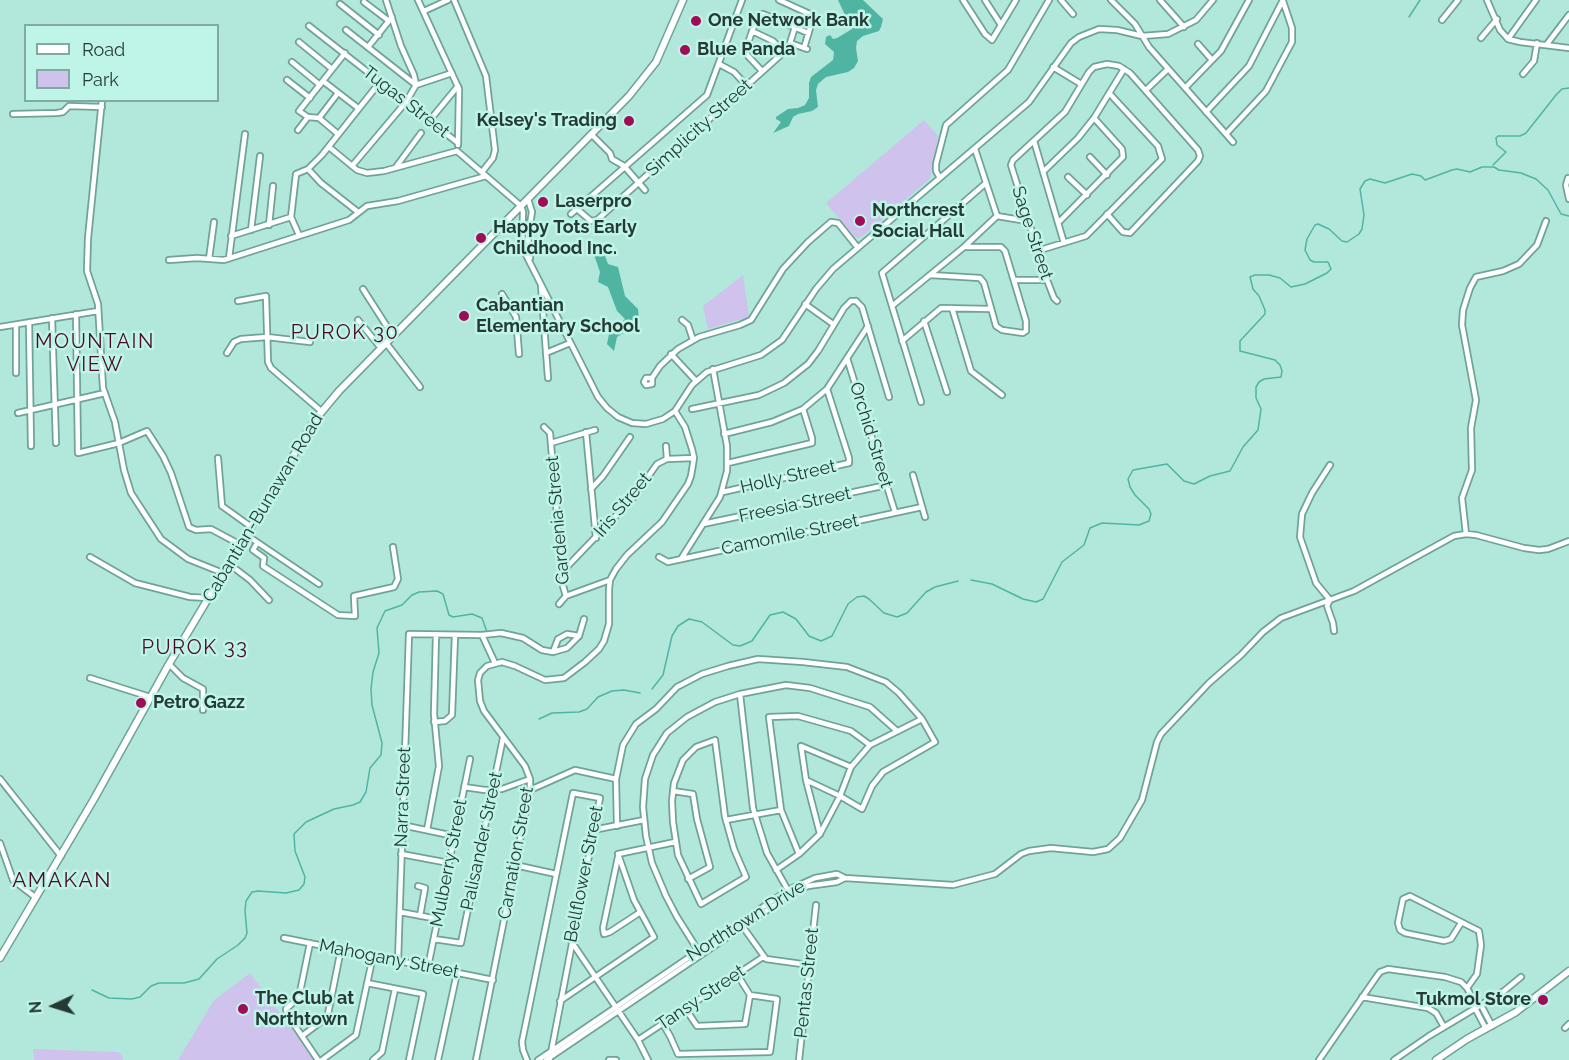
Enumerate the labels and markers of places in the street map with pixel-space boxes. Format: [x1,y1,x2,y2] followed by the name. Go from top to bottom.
[708,10,869,32] place label: One Network Bank
[689,14,703,28] marker: One Network Bank
[697,39,795,61] place label: Blue Panda
[678,43,692,57] marker: Blue Panda
[477,110,617,132] place label: Kelsey's Trading
[622,114,636,128] marker: Kelsey's Trading
[555,191,632,213] place label: Laserpro
[536,195,550,209] marker: Laserpro
[872,200,965,242] place label: Northcrest Social Hall
[853,214,867,228] marker: Northcrest Social Hall
[493,217,637,260] place label: Happy Tots Early Childhood Inc.
[474,231,488,245] marker: Happy Tots Early Childhood Inc.
[476,295,640,338] place label: Cabantian Elementary School
[457,309,471,323] marker: Cabantian Elementary School
[153,692,245,714] place label: Petro Gazz
[134,696,148,710] marker: Petro Gazz
[255,988,354,1030] place label: The Club at Northtown
[1416,989,1531,1011] place label: Tukmol Store
[1536,993,1550,1007] marker: Tukmol Store
[236,1002,250,1016] marker: The Club at Northtown

